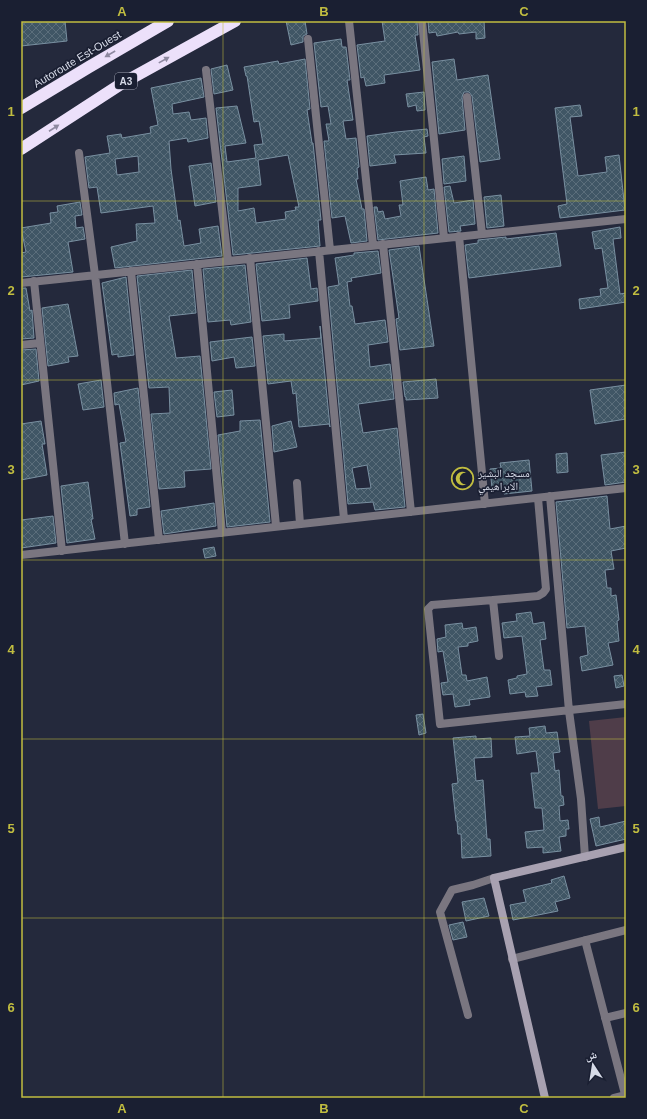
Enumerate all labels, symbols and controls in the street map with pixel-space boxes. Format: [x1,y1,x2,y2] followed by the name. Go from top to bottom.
[117,4,127,19] text: A
[319,4,329,19] text: B
[519,4,529,19] text: C
[31,28,123,90] street label: Autoroute Est-Ouest
[104,51,116,58] one-way arrow
[158,56,170,63] one-way arrow
[115,73,137,89] road number: A3
[7,104,15,119] text: 1
[632,104,640,119] text: 1
[49,124,59,132] one-way arrow
[7,283,15,298] text: 2
[632,283,640,298] text: 2
[7,462,15,477] text: 3
[632,462,640,477] text: 3
[450,466,476,492] mosque icon: مسجد البشير الابراهيمي
[477,467,530,495] place label: مسجد البشير الابراهيمي
[7,642,15,657] text: 4
[632,642,640,657] text: 4
[7,821,15,836] text: 5
[632,821,640,836] text: 5
[7,1000,15,1015] text: 6
[632,1000,640,1015] text: 6
[573,1045,613,1085] north arrow
[584,1048,599,1064] text: ش
[117,1101,127,1116] text: A
[319,1101,329,1116] text: B
[519,1101,529,1116] text: C

